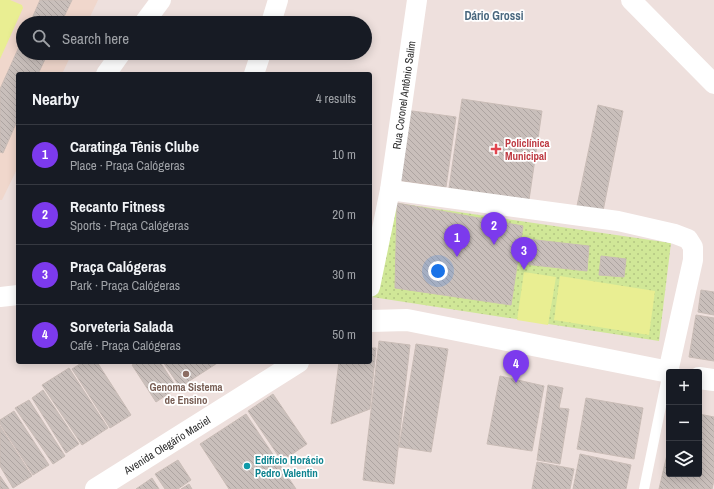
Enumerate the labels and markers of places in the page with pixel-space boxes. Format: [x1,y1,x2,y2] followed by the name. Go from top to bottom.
[505,136,550,163] place label: Policlínica Municipal
[490,143,502,155] marker: Policlínica Municipal
[481,212,507,245] pin: 2
[444,224,470,257] pin: 1
[511,237,537,270] pin: 3
[503,350,529,383] pin: 4
[181,369,191,379] marker: Genoma Sistema de Ensino
[149,380,223,407] place label: Genoma Sistema de Ensino
[255,453,324,480] place label: Edifício Horácio Pedro Valentin
[242,461,252,471] marker: Edifício Horácio Pedro Valentin

